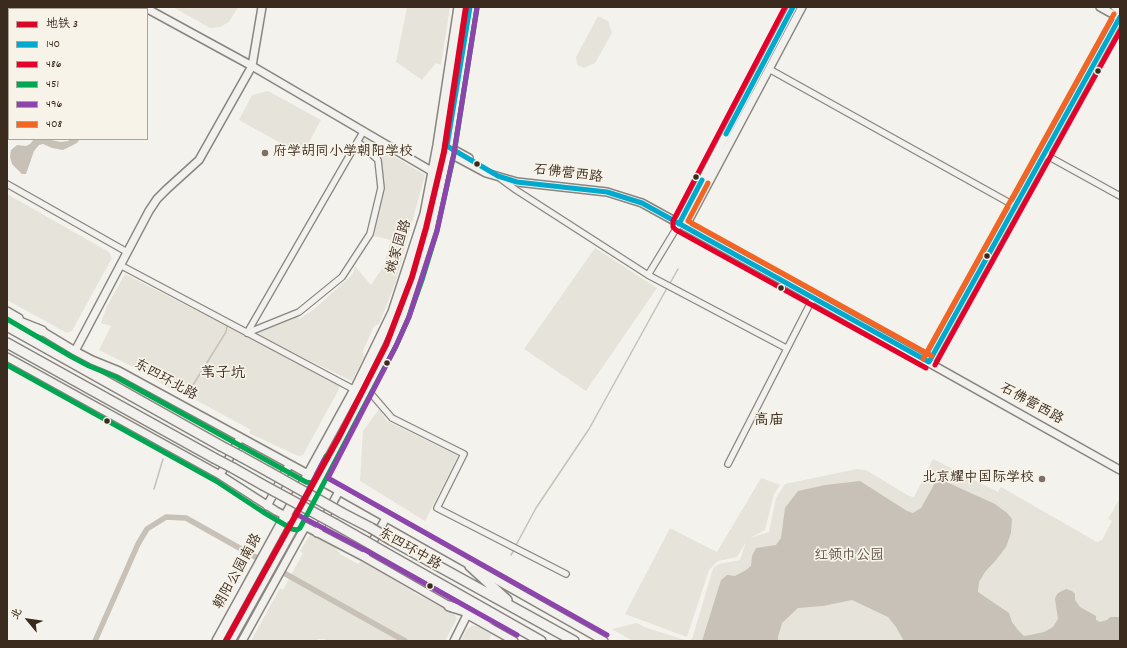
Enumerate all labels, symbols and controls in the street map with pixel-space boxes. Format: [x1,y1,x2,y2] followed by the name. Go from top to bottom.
[8,8,148,140] legend
[46,16,78,33] text: 地铁 3
[46,36,60,53] text: 140
[46,56,62,73] text: 486
[1093,66,1103,76] unlabelled marker
[46,76,59,93] text: 451
[46,96,62,113] text: 496
[46,116,62,133] text: 408
[273,145,413,161] place label: 府学胡同小学朝阳学校
[260,148,270,158] marker: 府学胡同小学朝阳学校
[472,159,482,169] unlabelled marker
[532,162,604,188] street label: 石佛营西路
[691,172,701,182] unlabelled marker
[384,218,416,276] street label: 姚家园路
[982,251,992,261] unlabelled marker
[776,283,786,293] unlabelled marker
[130,357,200,405] street label: 东四环北路
[382,358,392,368] unlabelled marker
[201,366,245,384] district label: 苇子坑
[996,381,1066,429] street label: 石佛营西路
[754,413,784,431] district label: 高庙
[102,416,112,426] unlabelled marker
[922,471,1034,487] place label: 北京耀中国际学校
[1037,474,1047,484] marker: 北京耀中国际学校
[374,525,444,575] street label: 东四环中路
[211,531,267,613] street label: 朝阳公园南路
[814,549,884,565] park label: 红领巾公园
[425,581,435,591] unlabelled marker
[8,600,48,640] north arrow
[8,605,27,623] text: 北

